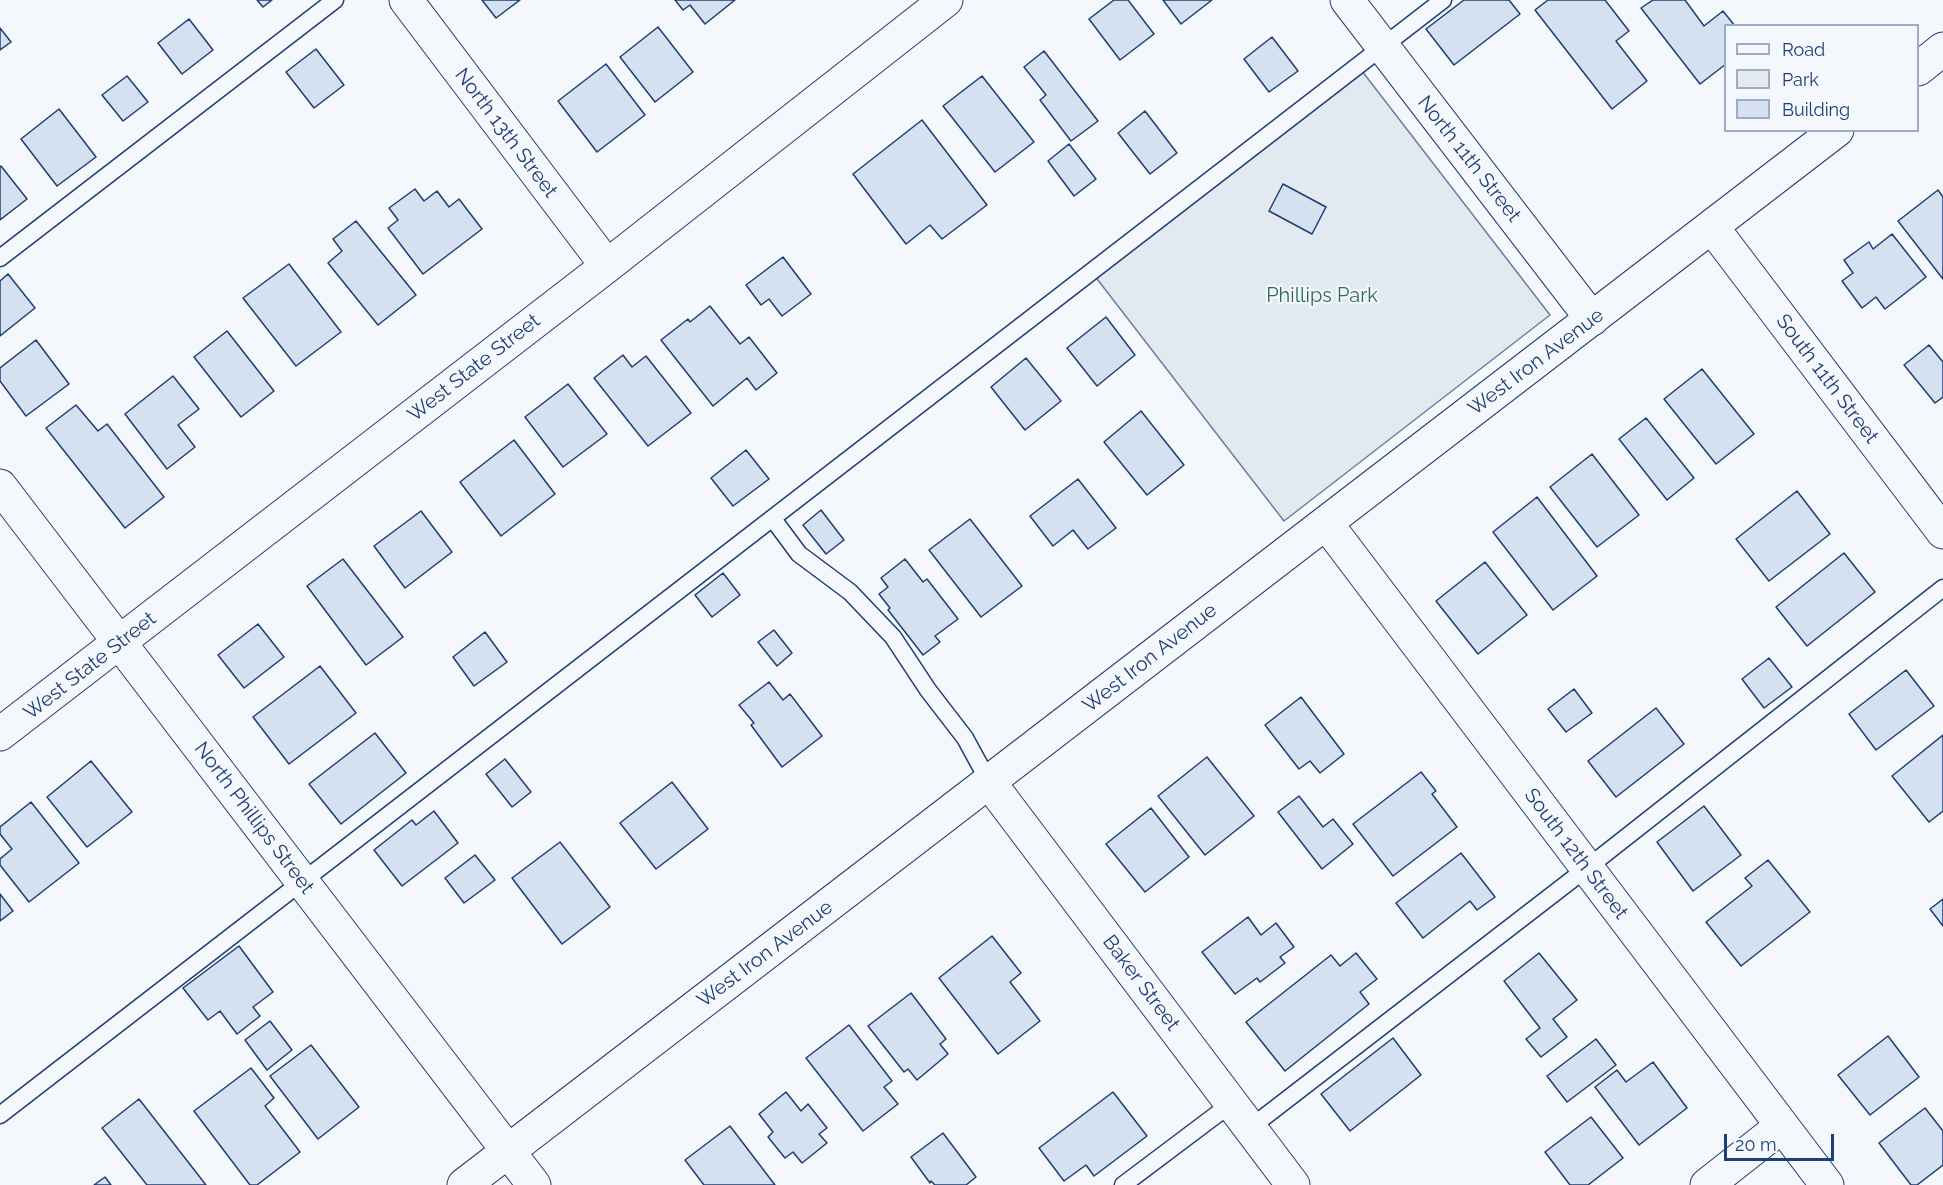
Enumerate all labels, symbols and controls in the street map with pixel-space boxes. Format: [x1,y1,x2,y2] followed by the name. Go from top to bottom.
[1724,24,1919,132] legend
[1782,39,1825,60] text: Road
[450,64,562,202] street label: North 13th Street
[1782,69,1819,90] text: Park
[1412,91,1526,227] street label: North 11th Street
[1782,99,1850,120] text: Building
[1266,284,1378,308] park label: Phillips Park
[1464,303,1608,421] street label: West Iron Avenue
[403,309,545,427] street label: West State Street
[1771,310,1883,448] street label: South 11th Street
[1078,598,1222,718] street label: West Iron Avenue
[19,607,161,725] street label: West State Street
[189,737,319,899] street label: North Phillips Street
[1519,784,1633,924] street label: South 12th Street
[693,895,837,1013] street label: West Iron Avenue
[1097,930,1185,1036] street label: Baker Street
[1727,1122,1836,1160] scale bar
[1735,1134,1777,1155] text: 20 m

